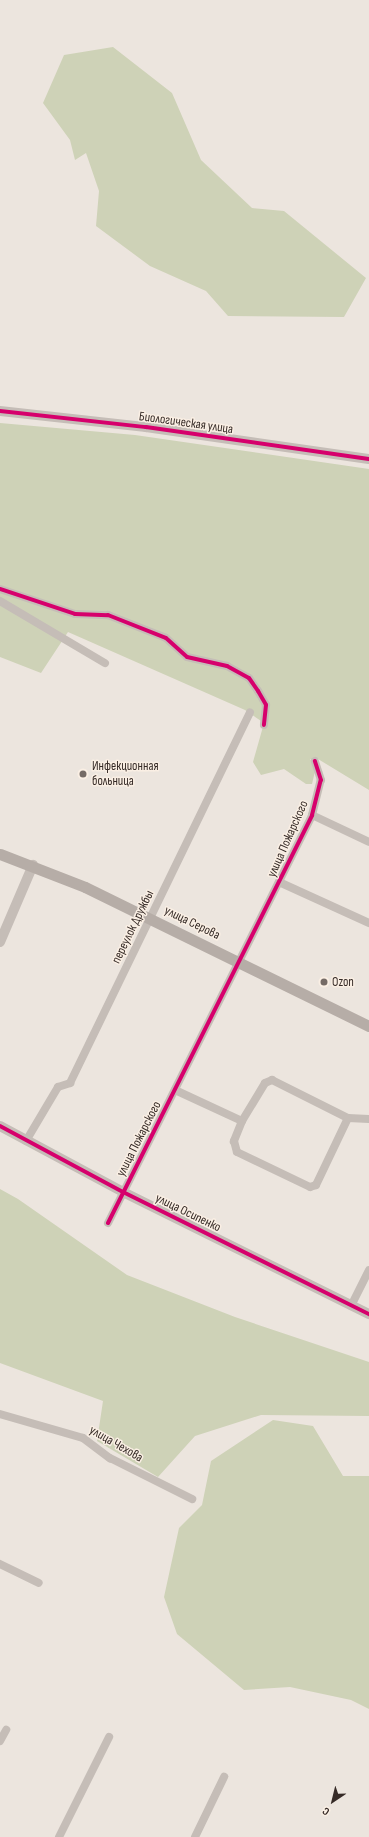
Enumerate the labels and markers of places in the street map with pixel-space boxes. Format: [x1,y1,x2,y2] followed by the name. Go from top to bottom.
[92,759,158,790] place label: Инфекционная больница
[77,768,89,780] marker: Инфекционная больница
[332,974,354,990] place label: Ozon
[319,977,329,987] marker: Ozon

